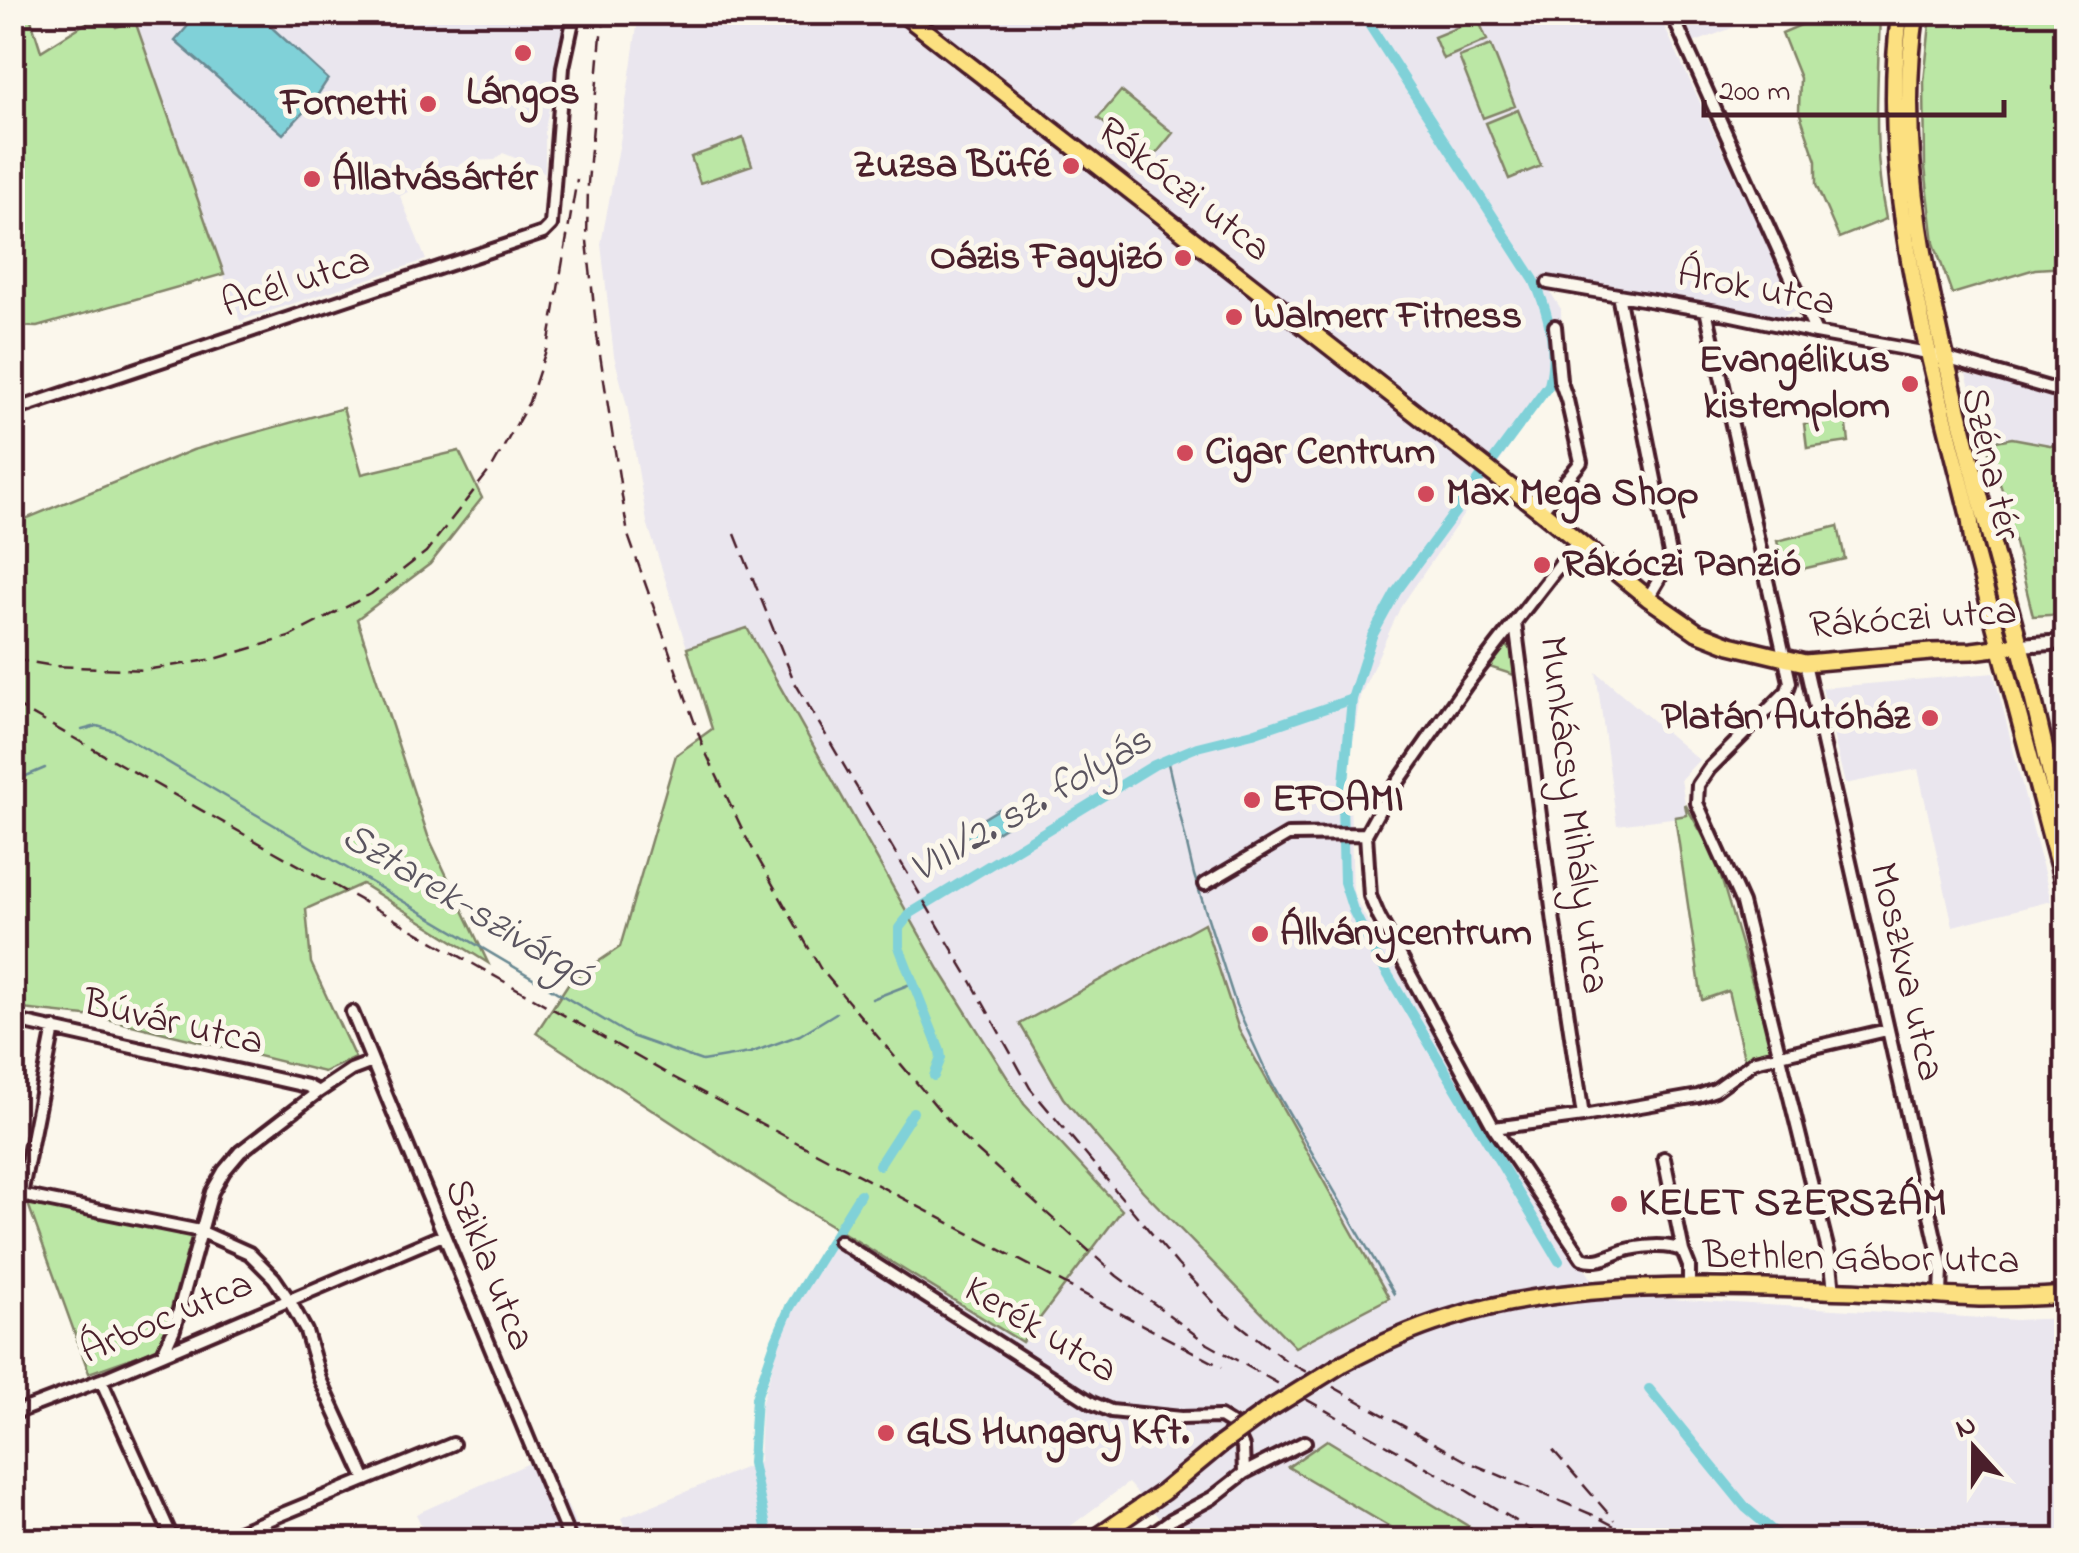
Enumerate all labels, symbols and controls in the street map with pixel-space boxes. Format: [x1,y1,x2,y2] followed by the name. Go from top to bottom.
[512,42,534,64] marker: Lángos
[1704,55,2004,117] scale bar
[466,64,580,123] place label: Lángos
[1719,71,1791,115] text: 200 m
[279,75,408,134] place label: Fornetti
[417,93,439,115] marker: Fornetti
[1083,104,1283,278] street label: Rákóczi utca
[853,137,1052,196] place label: Zuzsa Büfé
[332,150,539,209] place label: Állatvásártér
[1060,155,1082,177] marker: Zuzsa Büfé
[301,168,323,190] marker: Állatvásártér
[930,229,1163,288] place label: Oázis Fagyizó
[214,232,378,336] street label: Acél utca
[1672,246,1840,334] street label: Árok utca
[1172,247,1194,269] marker: Oázis Fagyizó
[1254,288,1522,347] place label: Walmerr Fitness
[1223,306,1245,328] marker: Walmerr Fitness
[1699,332,1890,437] place label: Evangélikus kistemplom
[1899,373,1921,395] marker: Evangélikus kistemplom
[1943,382,2035,547] street label: Széna tér
[1205,424,1435,483] place label: Cigar Centrum
[1174,442,1196,464] marker: Cigar Centrum
[1446,465,1699,524] place label: Max Mega Shop
[1415,483,1437,505] marker: Max Mega Shop
[1562,536,1801,595] place label: Rákóczi Panzió
[1531,554,1553,576] marker: Rákóczi Panzió
[1807,583,2019,657] street label: Rákóczi utca
[1521,633,1623,997] street label: Munkácsy Mihály utca
[1661,689,1911,748] place label: Platán Autóház
[1919,707,1941,729] marker: Platán Autóház
[898,712,1164,900] water label: VIII/2. sz. folyás
[1272,771,1404,830] place label: EFOAMI
[1241,789,1263,811] marker: EFOAMI
[329,807,606,1008] water label: Sztarek-szivárgó
[1851,857,1959,1087] street label: Moszkva utca
[1280,905,1532,964] place label: Állványcentrum
[1249,923,1271,945] marker: Állványcentrum
[76,974,269,1073] street label: Búvár utca
[427,1170,549,1360] street label: Szikla utca
[1639,1175,1947,1234] place label: KELET SZERSZÁM
[1608,1193,1630,1215] marker: KELET SZERSZÁM
[1701,1228,2020,1292] street label: Bethlen Gábor utca
[72,1256,262,1382] street label: Árboc utca
[952,1262,1128,1400] street label: Kerék utca
[1924,1398,2024,1498] north arrow
[906,1404,1189,1463] place label: GLS Hungary Kft.
[1950,1405,1982,1450] text: N
[875,1422,897,1444] marker: GLS Hungary Kft.

